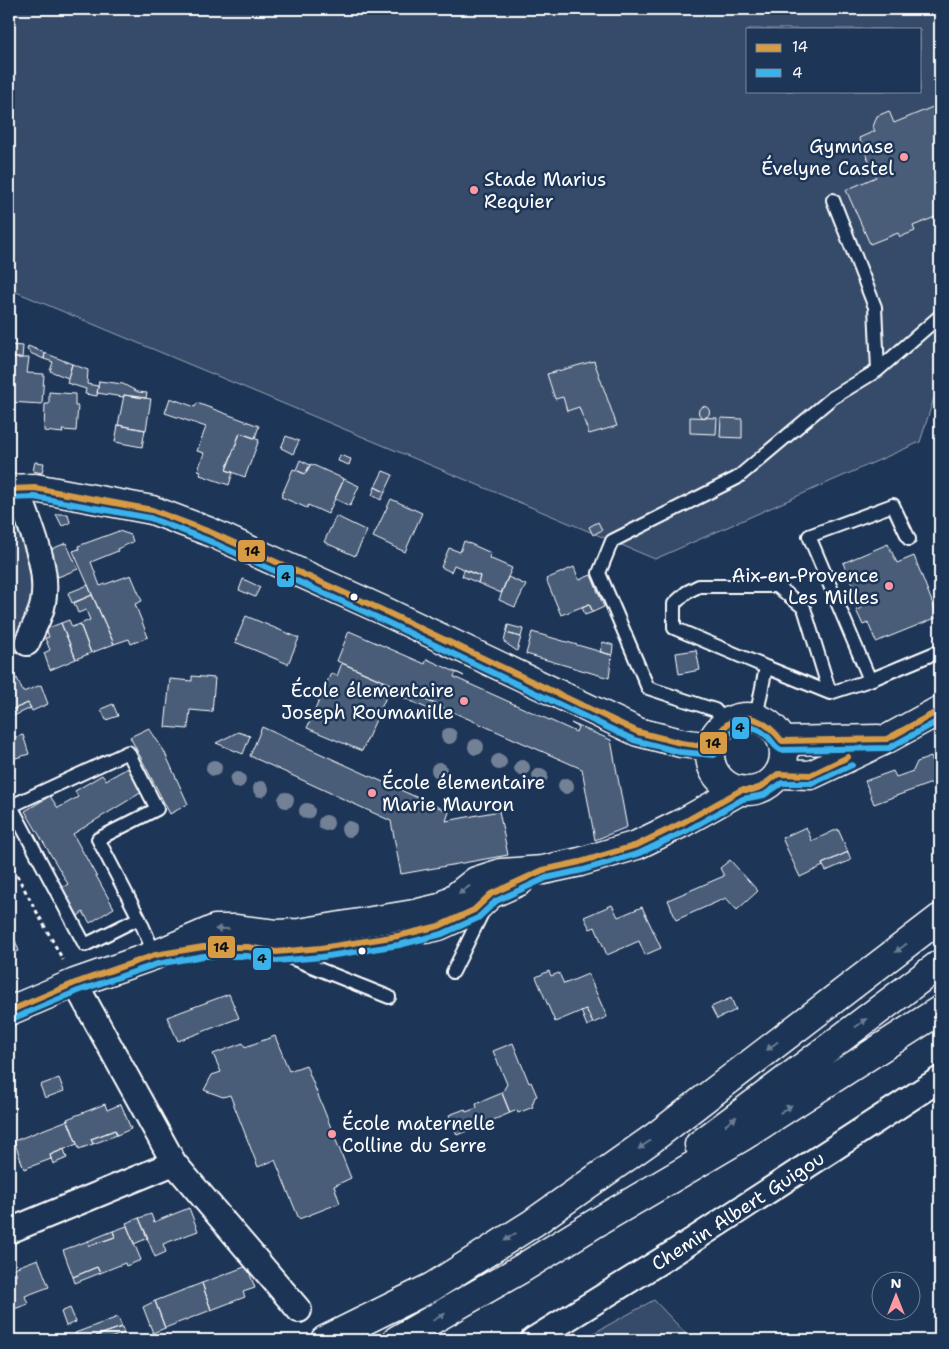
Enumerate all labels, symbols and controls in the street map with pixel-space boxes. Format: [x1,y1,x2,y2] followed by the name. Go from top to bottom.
[746,28,922,92] legend
[792,37,808,57] text: 14
[792,63,803,83] text: 4
[761,134,894,181] place label: Gymnase Évelyne Castel
[898,151,910,163] marker: Gymnase Évelyne Castel
[484,167,606,214] place label: Stade Marius Requier
[468,184,480,196] marker: Stade Marius Requier
[237,539,266,563] line badge: 14
[244,542,260,560] text: 14
[731,563,879,610] place label: Aix-en-Provence Les Milles
[276,564,295,588] line badge: 4
[281,567,291,585] text: 4
[883,580,895,592] marker: Aix-en-Provence Les Milles
[349,592,359,602] unlabelled marker
[281,677,454,725] place label: École élementaire Joseph Roumanille
[458,695,470,707] marker: École élementaire Joseph Roumanille
[731,716,750,740] line badge: 4
[735,718,745,736] text: 4
[699,731,728,755] line badge: 14
[705,734,721,752] text: 14
[382,769,545,817] place label: École élementaire Marie Mauron
[366,787,378,799] marker: École élementaire Marie Mauron
[457,885,470,895] one-way arrow
[214,925,230,933] one-way arrow
[207,935,236,959] line badge: 14
[213,938,229,956] text: 14
[895,942,908,953] one-way arrow
[357,946,367,956] unlabelled marker
[252,947,272,971] line badge: 4
[257,949,267,967] text: 4
[854,1018,867,1029] one-way arrow
[765,1041,779,1051] one-way arrow
[779,1104,793,1114] one-way arrow
[342,1110,495,1158] place label: École maternelle Colline du Serre
[724,1116,738,1126] one-way arrow
[326,1128,338,1140] marker: École maternelle Colline du Serre
[637,1140,650,1150] one-way arrow
[647,1146,829,1276] street label: Chemin Albert Guigou
[503,1233,516,1242] one-way arrow
[872,1272,922,1322] north arrow
[890,1274,902,1292] text: N
[433,1312,446,1321] one-way arrow

